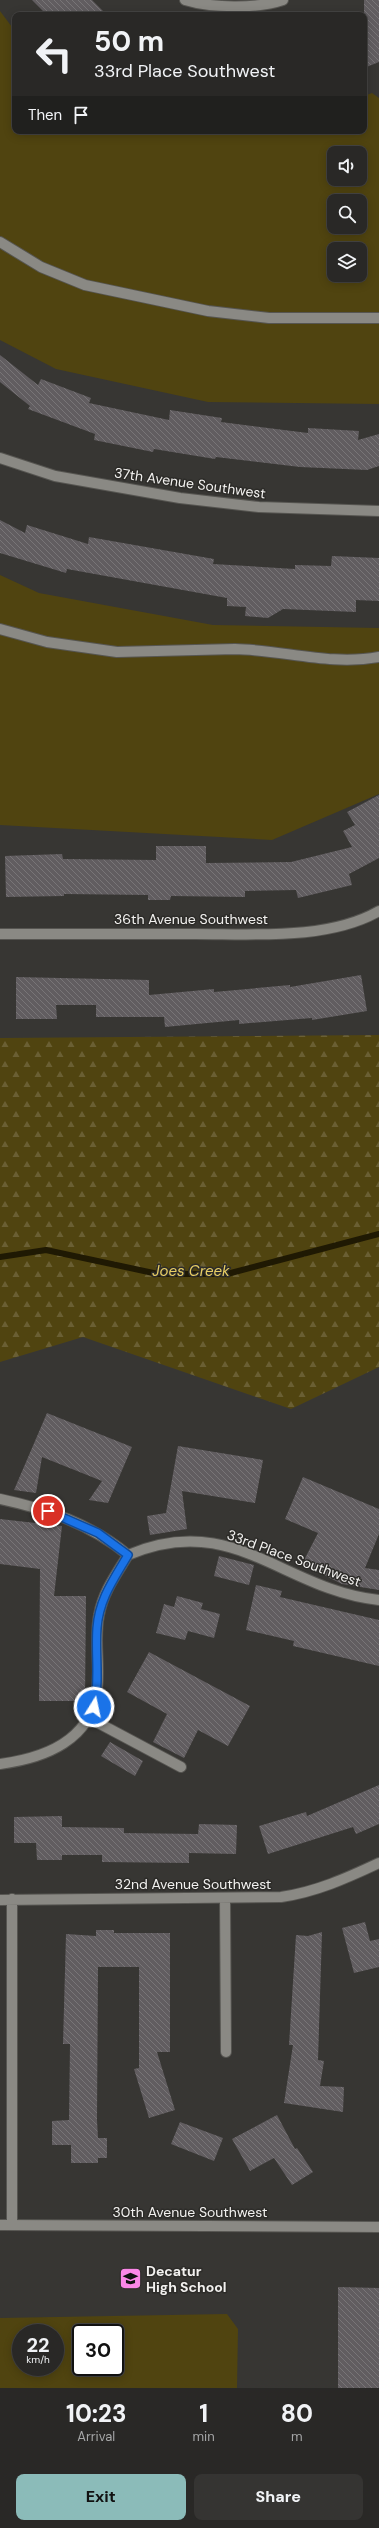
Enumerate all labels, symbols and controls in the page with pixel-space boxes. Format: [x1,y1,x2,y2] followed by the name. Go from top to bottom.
[94,23,164,60] text: 50 m
[28,28,80,80] icon: left
[94,59,275,83] text: 33rd Place Southwest
[70,104,92,126] icon: arrive
[28,105,62,125] text: Then
[327,146,367,282] map controls
[327,146,367,186] button: sound
[327,194,367,234] button: search
[327,242,367,282] button: layers
[113,463,267,503] street label: 37th Avenue Southwest
[114,910,268,928] street label: 36th Avenue Southwest
[152,1261,230,1281] water label: Joes Creek
[31,1494,65,1528] pin
[37,1500,59,1522] icon: arrive
[225,1525,363,1591] street label: 33rd Place Southwest
[73,1686,115,1728] position arrow
[115,1875,271,1893] street label: 32nd Avenue Southwest
[113,2203,267,2221] street label: 30th Avenue Southwest
[146,2262,227,2296] place label: Decatur High School
[117,2266,143,2292] school or university icon: Decatur High School
[72,2324,124,2376] speed limit sign: 30
[26,2332,50,2358] text: 22
[26,2353,50,2366] text: km/h
[66,2398,126,2429] text: 10:23
[199,2398,208,2429] text: 1
[281,2398,313,2429] text: 80
[77,2428,115,2445] text: Arrival
[193,2428,215,2445] text: min
[291,2428,303,2445] text: m
[16,2474,186,2520] button: Exit
[194,2474,363,2520] button: Share

